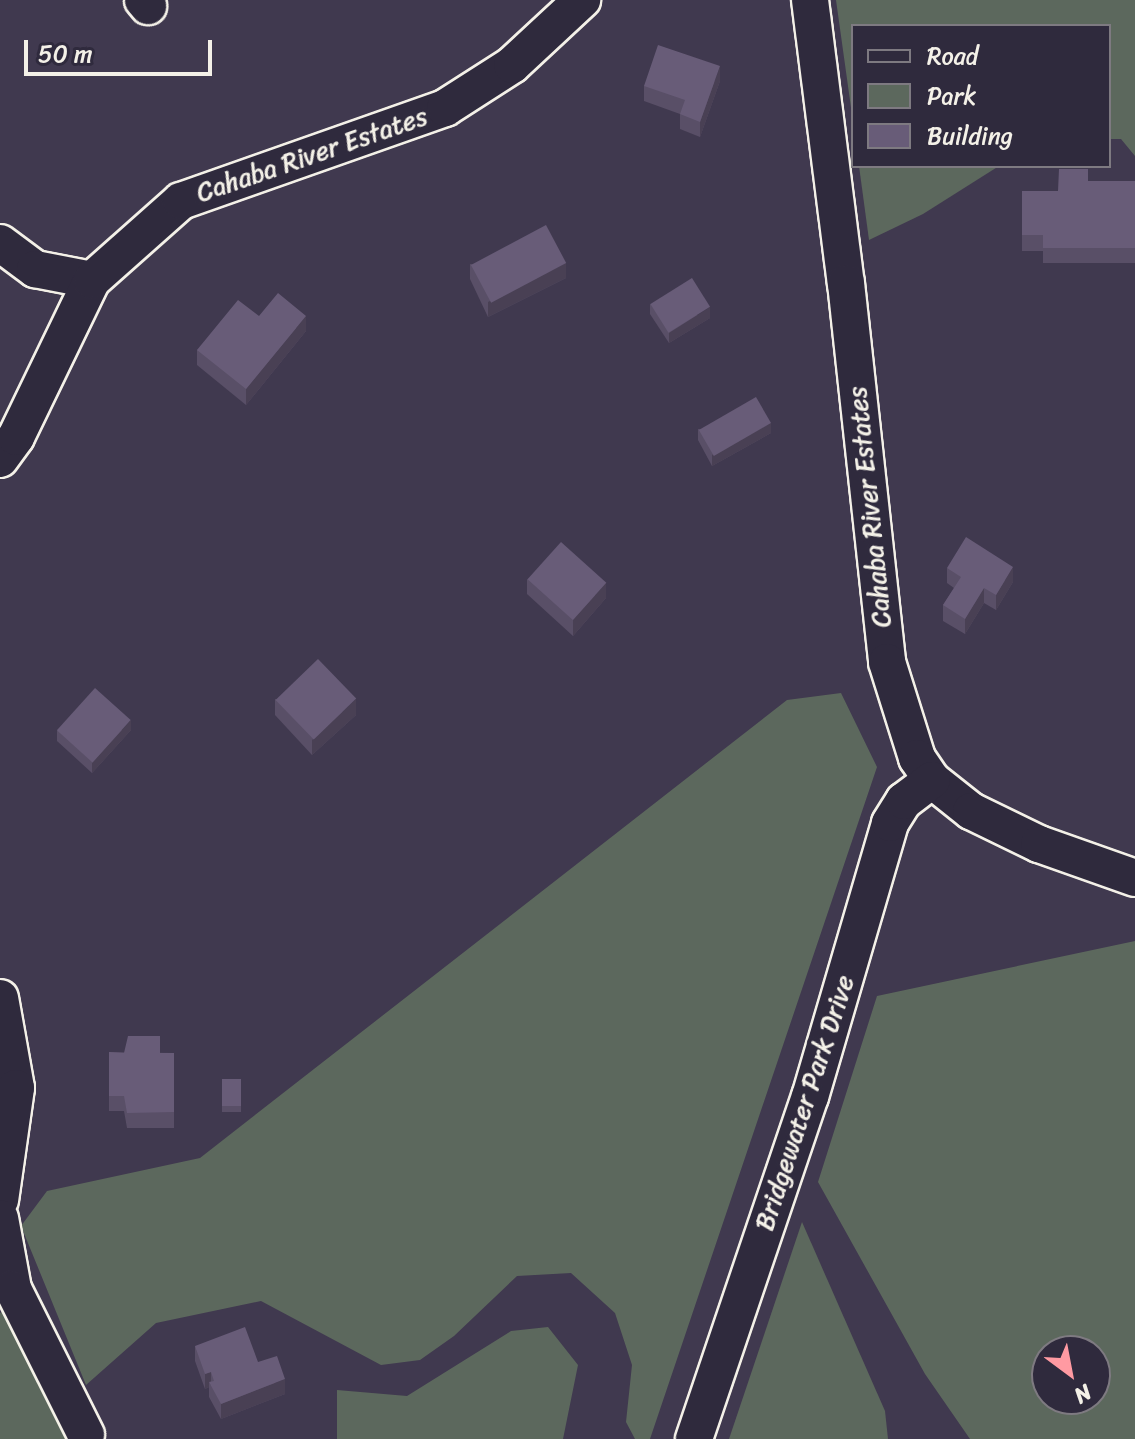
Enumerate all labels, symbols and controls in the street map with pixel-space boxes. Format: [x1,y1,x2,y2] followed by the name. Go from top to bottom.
[28,24,216,74] scale bar
[851,24,1111,168] legend
[38,33,93,75] text: 50 m
[927,35,978,77] text: Road
[927,75,976,117] text: Park
[192,101,432,209] street label: Cahaba River Estates
[927,115,1013,157] text: Building
[842,385,898,629] street label: Cahaba River Estates
[749,971,861,1235] street label: Bridgewater Park Drive
[1031,1335,1111,1415] north arrow
[1066,1374,1100,1415] text: N

